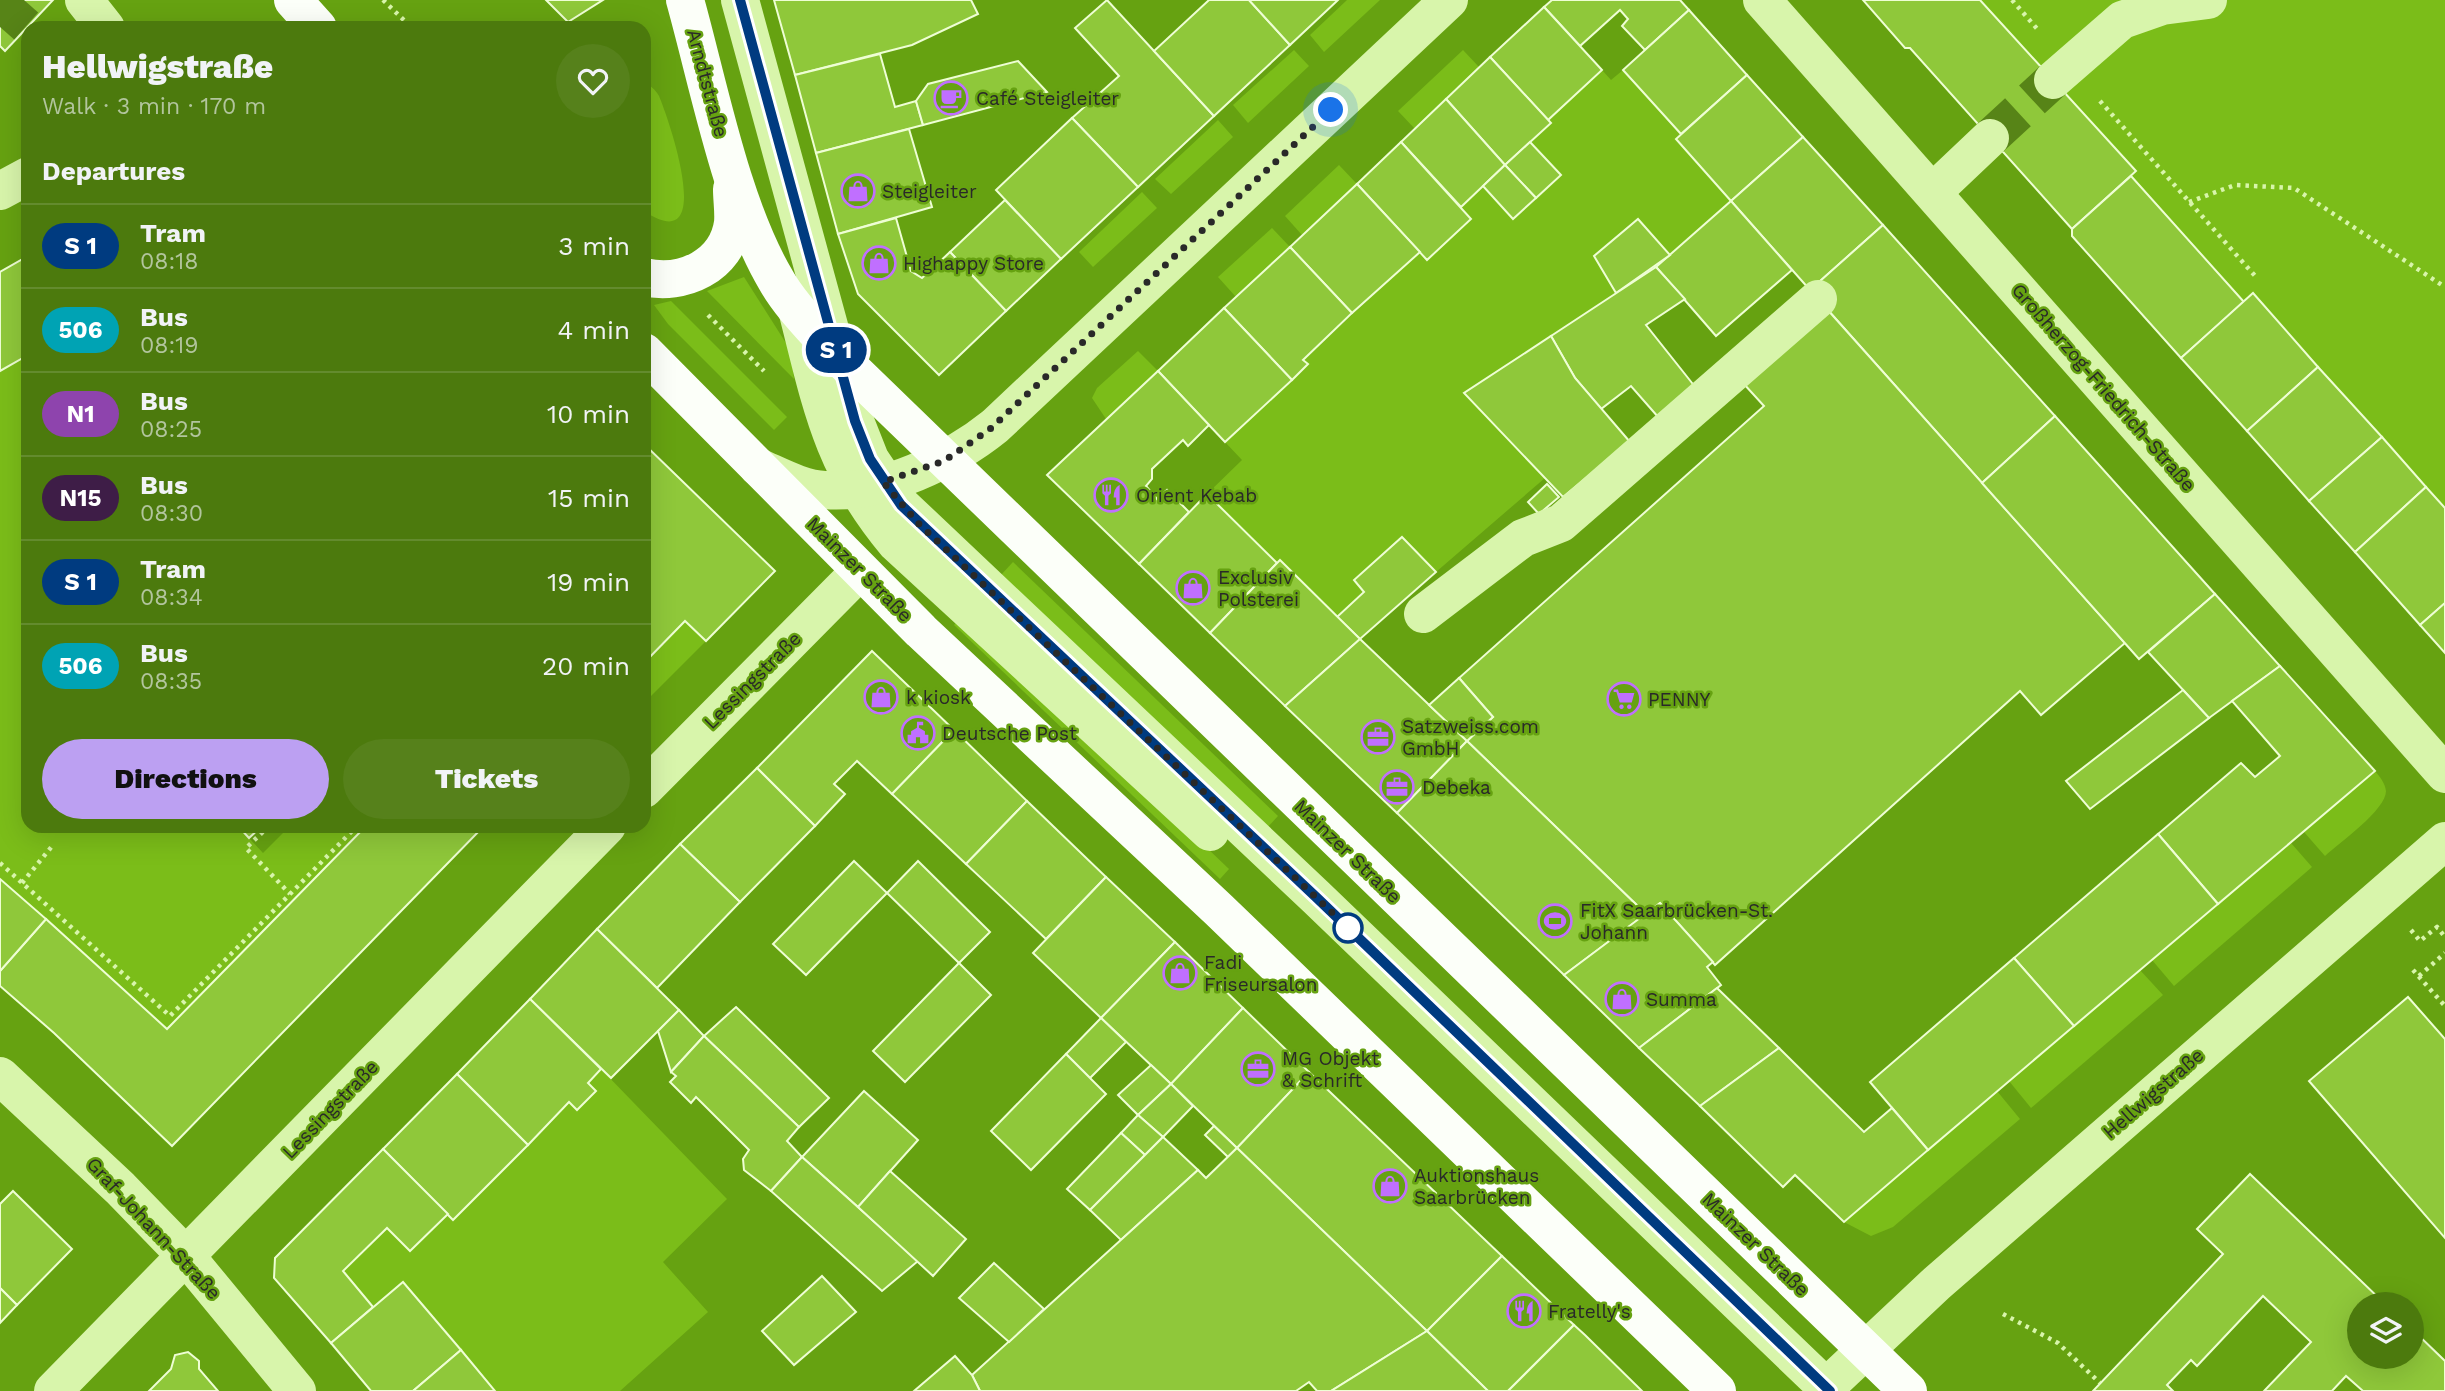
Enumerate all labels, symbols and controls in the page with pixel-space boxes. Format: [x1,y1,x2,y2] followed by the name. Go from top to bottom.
[682,27,733,140] street label: Arndtstraße
[556,44,630,118] button: heart
[42,47,273,86] text: Hellwigstraße
[932,79,970,117] cafe icon: Café Steigleiter
[976,87,1119,110] place label: Café Steigleiter
[1313,92,1348,127] your location
[42,93,266,120] text: Walk · 3 min · 170 m
[42,156,185,186] text: Departures
[839,172,877,210] shop icon: Steigleiter
[882,180,977,203] place label: Steigleiter
[140,218,206,248] text: Tram
[558,231,630,261] text: 3 min
[64,232,97,260] text: S 1
[860,244,898,282] shop icon: Highappy Store
[140,248,198,275] text: 08:18
[903,252,1044,275] place label: Highappy Store
[2007,279,2200,496] street label: Großherzog-Friedrich-Straße
[140,302,188,332] text: Bus
[557,315,630,345] text: 4 min
[58,316,103,344] text: 506
[796,327,876,373] line badge: S 1
[140,332,198,359] text: 08:19
[820,336,852,364] text: S 1
[140,386,188,416] text: Bus
[547,399,630,429] text: 10 min
[66,400,95,428] text: N1
[140,416,202,443] text: 08:25
[140,470,188,500] text: Bus
[1092,476,1130,514] restaurant icon: Orient Kebab
[548,483,630,513] text: 15 min
[59,484,102,512] text: N15
[1136,484,1257,507] place label: Orient Kebab
[140,500,203,527] text: 08:30
[802,512,917,627] street label: Mainzer Straße
[140,554,206,584] text: Tram
[1218,566,1299,611] place label: Exclusiv Polsterei
[547,567,630,597] text: 19 min
[64,568,97,596] text: S 1
[1174,569,1212,607] shop icon: Exclusiv Polsterei
[140,584,203,611] text: 08:34
[699,627,806,734] street label: Lessingstraße
[140,638,188,668] text: Bus
[542,651,630,681] text: 20 min
[58,652,103,680] text: 506
[140,668,202,695] text: 08:35
[862,678,900,716] shop icon: k kiosk
[1605,680,1643,718] supermarket icon: PENNY
[906,686,971,709] place label: k kiosk
[1648,688,1711,711] place label: PENNY
[899,714,937,752] public building icon: Deutsche Post
[1402,715,1539,760] place label: Satzweiss.com GmbH
[1359,718,1397,756] office icon: Satzweiss.com GmbH
[942,722,1077,745] place label: Deutsche Post
[42,739,329,819] button: Directions
[343,739,630,819] button: Tickets
[1378,768,1416,806] office icon: Debeka
[1422,776,1491,799] place label: Debeka
[1289,795,1406,908] street label: Mainzer Straße
[1580,899,1773,944] place label: FitX Saarbrücken-St. Johann
[1536,902,1574,940] sports icon: FitX Saarbrücken-St. Johann
[1333,913,1363,943] unlabelled marker
[1204,951,1317,996] place label: Fadi Friseursalon
[1161,954,1199,992] shop icon: Fadi Friseursalon
[1603,980,1641,1018] shop icon: Summa
[1646,988,1717,1011] place label: Summa
[2098,1043,2208,1143] street label: Hellwigstraße
[1282,1047,1379,1092] place label: MG Objekt & Schrift
[1239,1050,1277,1088] office icon: MG Objekt & Schrift
[278,1055,383,1163] street label: Lessingstraße
[82,1152,226,1304] street label: Graf-Johann-Straße
[1414,1164,1539,1209] place label: Auktionshaus Saarbrücken
[1371,1167,1409,1205] shop icon: Auktionshaus Saarbrücken
[1697,1188,1814,1301] street label: Mainzer Straße
[1505,1292,1543,1330] restaurant icon: Fratelly's
[2347,1292,2424,1369] map controls
[2347,1292,2424,1369] button: layers
[1548,1300,1631,1323] place label: Fratelly's

